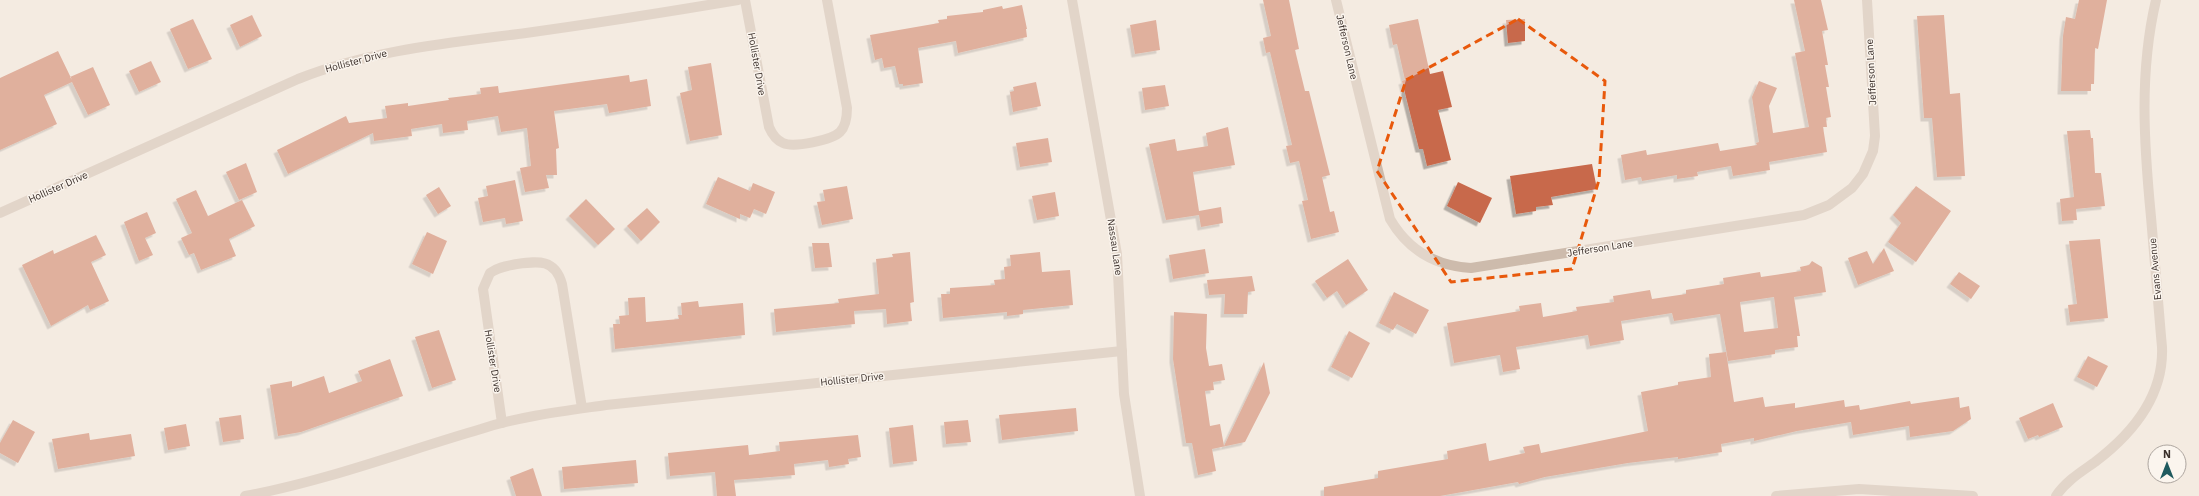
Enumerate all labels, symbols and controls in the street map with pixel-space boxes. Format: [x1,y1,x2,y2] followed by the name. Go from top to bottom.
[1333,13,1361,81] street label: Jefferson Lane
[745,32,769,97] street label: Hollister Drive
[1863,38,1879,105] street label: Jefferson Lane
[324,46,389,76] street label: Hollister Drive
[26,168,90,206] street label: Hollister Drive
[1105,218,1125,277] street label: Nassau Lane
[1566,236,1634,260] street label: Jefferson Lane
[2146,237,2164,301] street label: Evans Avenue
[482,329,504,394] street label: Hollister Drive
[820,369,885,389] street label: Hollister Drive
[2147,444,2187,484] north arrow
[2163,447,2171,461] text: N

